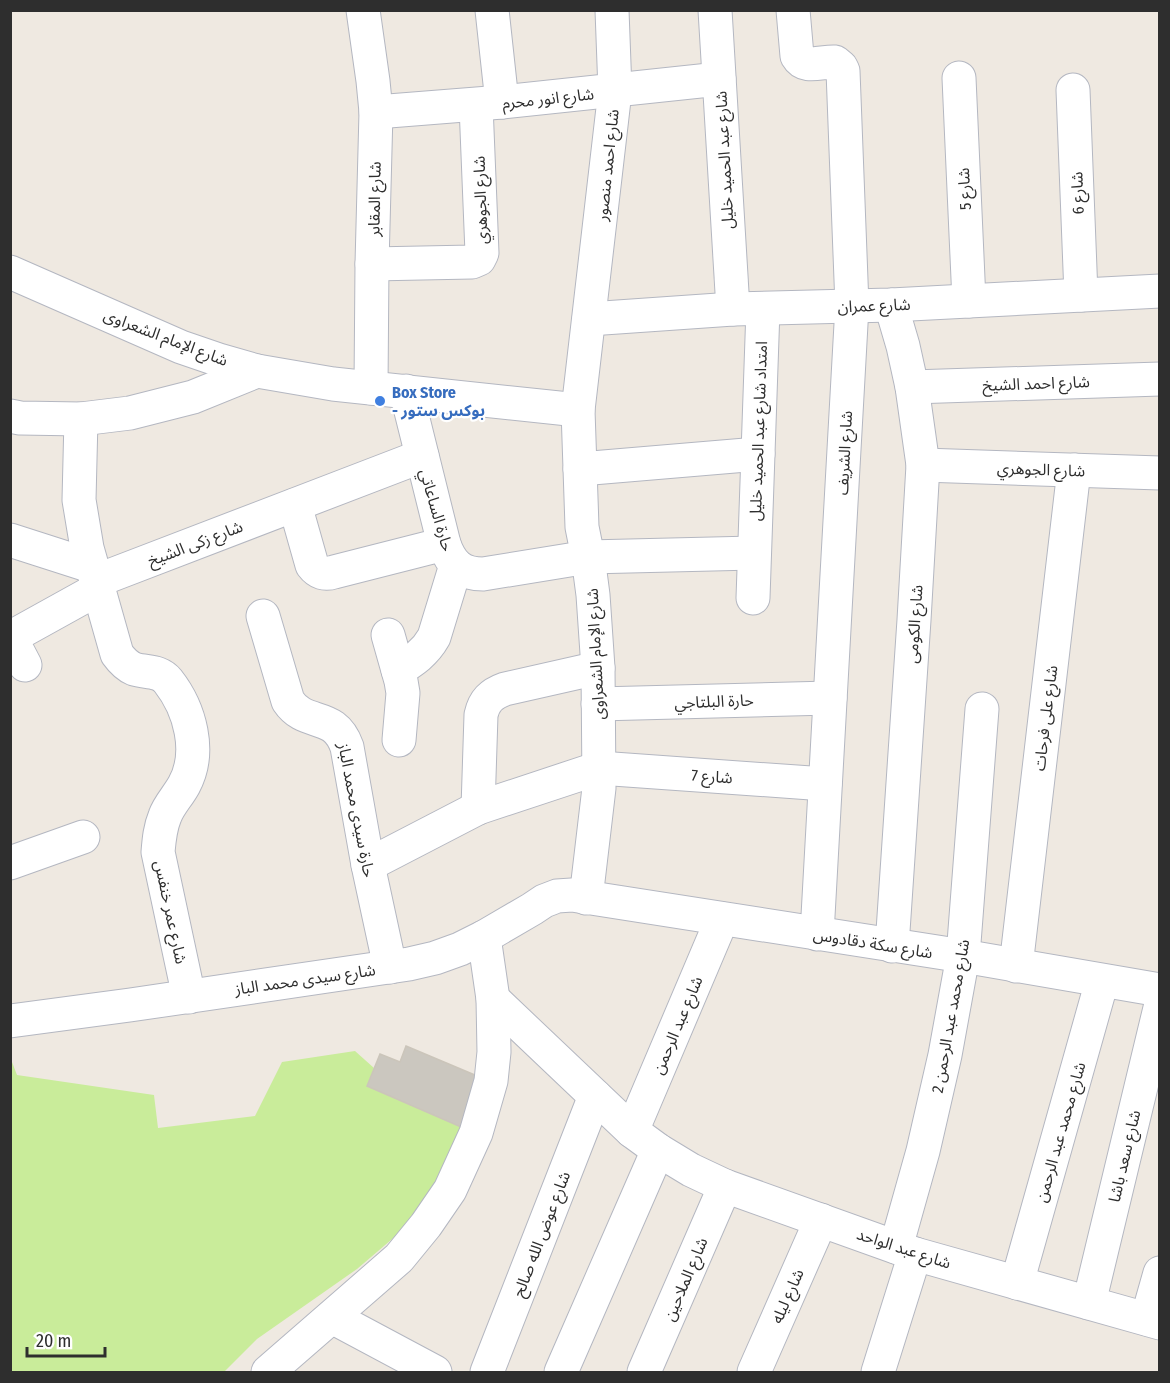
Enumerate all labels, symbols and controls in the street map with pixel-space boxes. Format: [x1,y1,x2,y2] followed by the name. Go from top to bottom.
[501,84,595,116] street label: شارع انور محرم
[711,90,741,230] street label: شارع عبد الحميد خليل
[592,108,626,223] street label: شارع احمد منصور
[469,155,495,244] street label: شارع الجوهري
[364,161,388,238] street label: شارع المقابر
[954,167,978,211] street label: شارع 5
[1067,171,1091,215] street label: شارع 6
[837,295,911,319] street label: شارع عمران
[100,305,231,373] street label: شارع الإمام الشعراوى
[746,341,774,521] street label: امتداد شارع عبد الحميد خليل
[982,372,1090,398] street label: شارع احمد الشيخ
[392,383,485,420] place label: Box Store - بوكس ستور
[373,394,387,408] marker: Box Store - بوكس ستور
[833,410,859,496] street label: شارع الشريف
[996,458,1085,484] street label: شارع الجوهري
[413,467,457,554] street label: حارة الساعاتي
[145,517,246,573] street label: شارع زكى الشيخ
[902,584,930,664] street label: شارع الكومى
[583,588,611,720] street label: شارع الإمام الشعراوى
[1030,664,1064,772] street label: شارع على فرحات
[674,691,754,715] street label: حارة البلتاجي
[334,740,379,879] street label: حارة سيدى محمد الباز
[690,766,733,790] street label: شارع 7
[147,859,191,966] street label: شارع عمر خنفس
[811,925,934,965] street label: شارع سكة دقادوس
[928,938,976,1095] street label: شارع محمد عبد الرحمن 2
[232,960,377,1002] street label: شارع سيدى محمد الباز
[648,973,709,1078] street label: شارع عبد الرحمن
[1031,1060,1092,1205] street label: شارع محمد عبد الرحمن
[1105,1108,1147,1205] street label: شارع سعد باشا
[509,1169,577,1301] street label: شارع عوض الله صالح
[853,1224,953,1276] street label: شارع عبد الواحد
[659,1235,714,1325] street label: شارع الملاحين
[767,1266,811,1328] street label: شارع ليله
[27,1320,105,1358] scale bar
[36,1330,71,1352] text: 20 m

